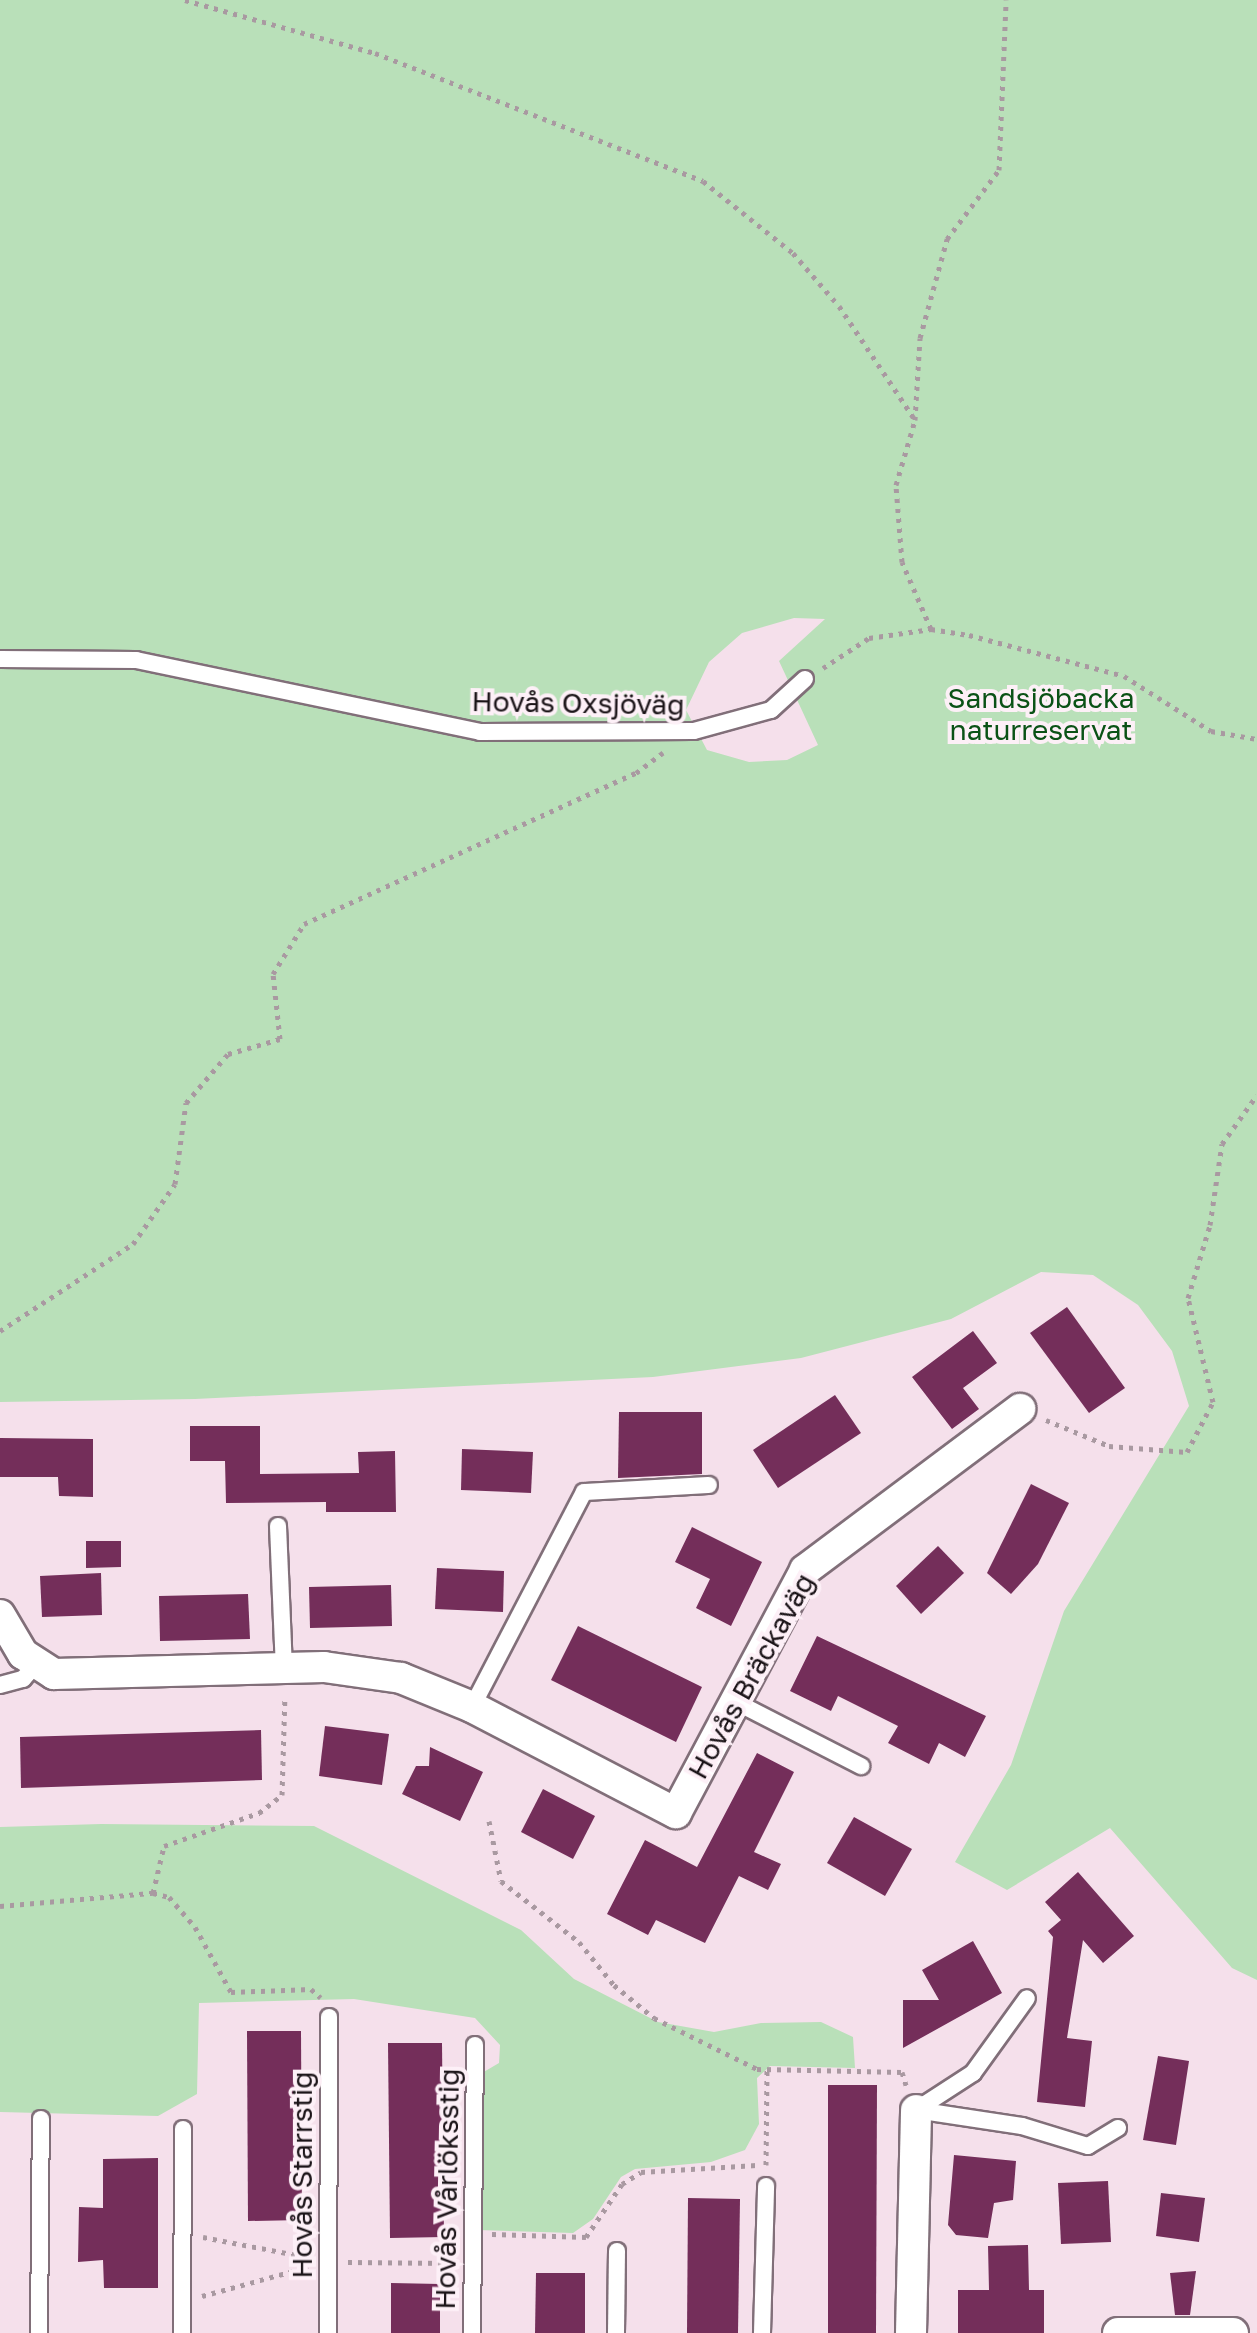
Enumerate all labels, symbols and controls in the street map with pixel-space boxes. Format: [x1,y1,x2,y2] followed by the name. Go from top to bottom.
[948,681,1134,747] park label: Sandsjöbacka naturreservat
[471,684,685,722] street label: Hovås Oxsjöväg
[681,1567,821,1785] street label: Hovås Bräckaväg
[428,2068,466,2310] street label: Hovås Vårlöksstig
[285,2071,319,2279] street label: Hovås Starrstig

